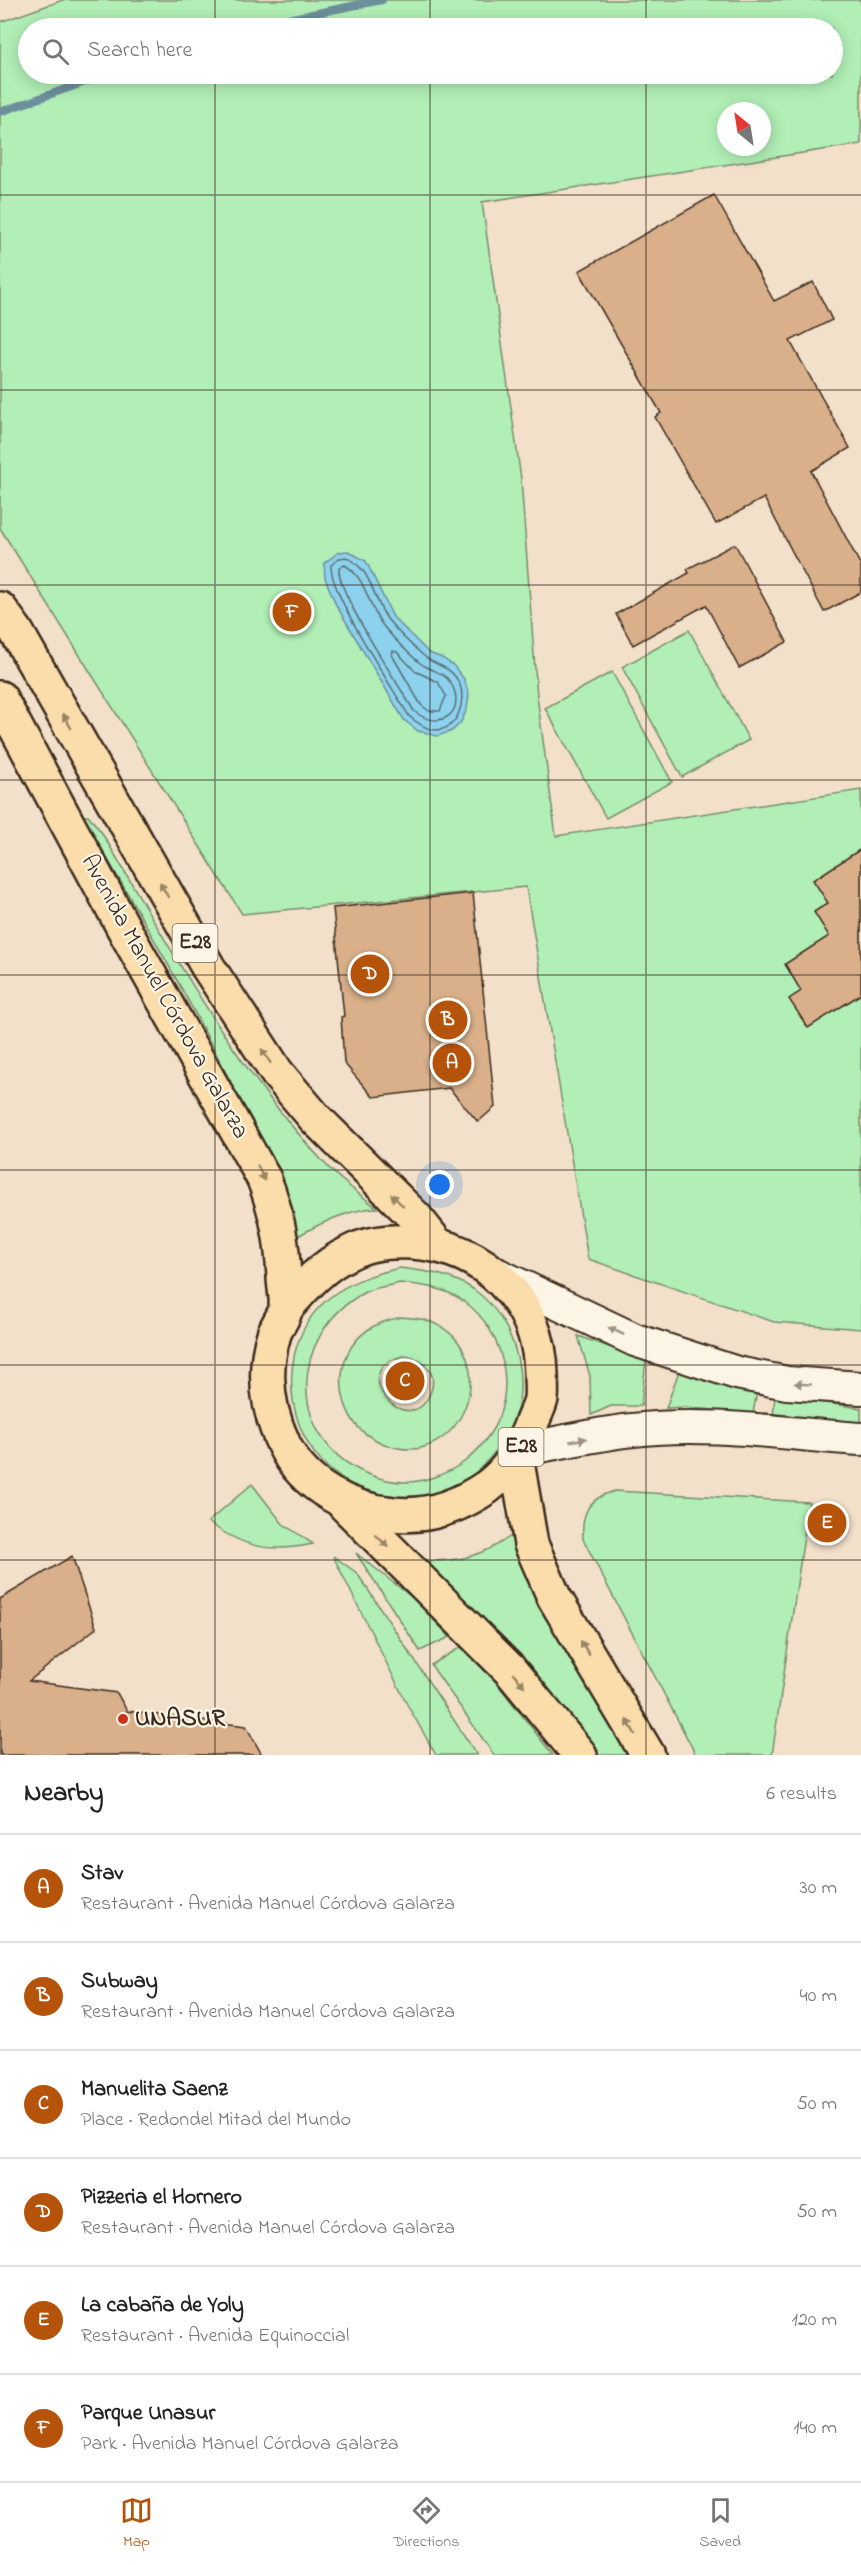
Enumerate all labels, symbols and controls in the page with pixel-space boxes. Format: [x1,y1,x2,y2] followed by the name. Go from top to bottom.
[18,18,843,84] search box
[39,35,72,68] icon: search
[87,35,192,67] text: Search here
[717,102,771,156] north arrow
[272,590,312,634] pin: F
[62,712,72,729] one-way arrow
[71,848,257,1146] street label: Avenida Manuel Córdova Galarza
[159,881,169,898] one-way arrow
[172,924,218,962] road number: E28
[350,952,389,996] pin: D
[428,998,468,1042] pin: B
[432,1040,472,1086] pin: A
[260,1048,271,1064] one-way arrow
[256,1164,265,1181] one-way arrow
[425,1170,454,1199] your location
[389,1193,404,1207] one-way arrow
[608,1326,625,1335] one-way arrow
[386,1358,424,1404] pin: C
[793,1379,812,1389] one-way arrow
[498,1428,544,1466] road number: E28
[569,1435,588,1444] one-way arrow
[808,1500,846,1546] pin: E
[375,1534,389,1548] one-way arrow
[579,1640,590,1656] one-way arrow
[512,1672,525,1687] one-way arrow
[135,1702,226,1737] place label: UNASUR
[116,1712,130,1726] marker: UNASUR
[626,1719,637,1735] one-way arrow
[24,1775,103,1813] text: Nearby
[766,1780,837,1809] text: 6 results
[81,1858,123,1890] text: Stav
[37,1874,50,1903] text: A
[800,1874,837,1903] text: 30 m
[81,1890,455,1919] text: Restaurant · Avenida Manuel Córdova Galarza
[81,1966,158,1998] text: Subway
[37,1982,50,2011] text: B
[800,1982,837,2011] text: 40 m
[81,1998,455,2027] text: Restaurant · Avenida Manuel Córdova Galarza
[81,2074,228,2106] text: Manuelita Saenz
[38,2090,49,2119] text: C
[796,2090,837,2119] text: 50 m
[81,2106,351,2135] text: Place · Redondel Mitad del Mundo
[81,2182,242,2214] text: Pizzeria el Hornero
[36,2198,51,2227] text: D
[796,2198,837,2227] text: 50 m
[81,2214,455,2243] text: Restaurant · Avenida Manuel Córdova Galarza
[81,2290,244,2322] text: La cabaña de Yoly
[37,2306,50,2335] text: E
[792,2306,837,2335] text: 120 m
[81,2322,349,2351] text: Restaurant · Avenida Equinoccial
[81,2398,215,2430] text: Parque Unasur
[37,2414,50,2443] text: F
[793,2414,837,2443] text: 140 m
[81,2430,399,2459] text: Park · Avenida Manuel Córdova Galarza
[120,2494,153,2554] tab: Map
[393,2494,459,2554] tab: Directions
[699,2494,741,2554] tab: Saved

